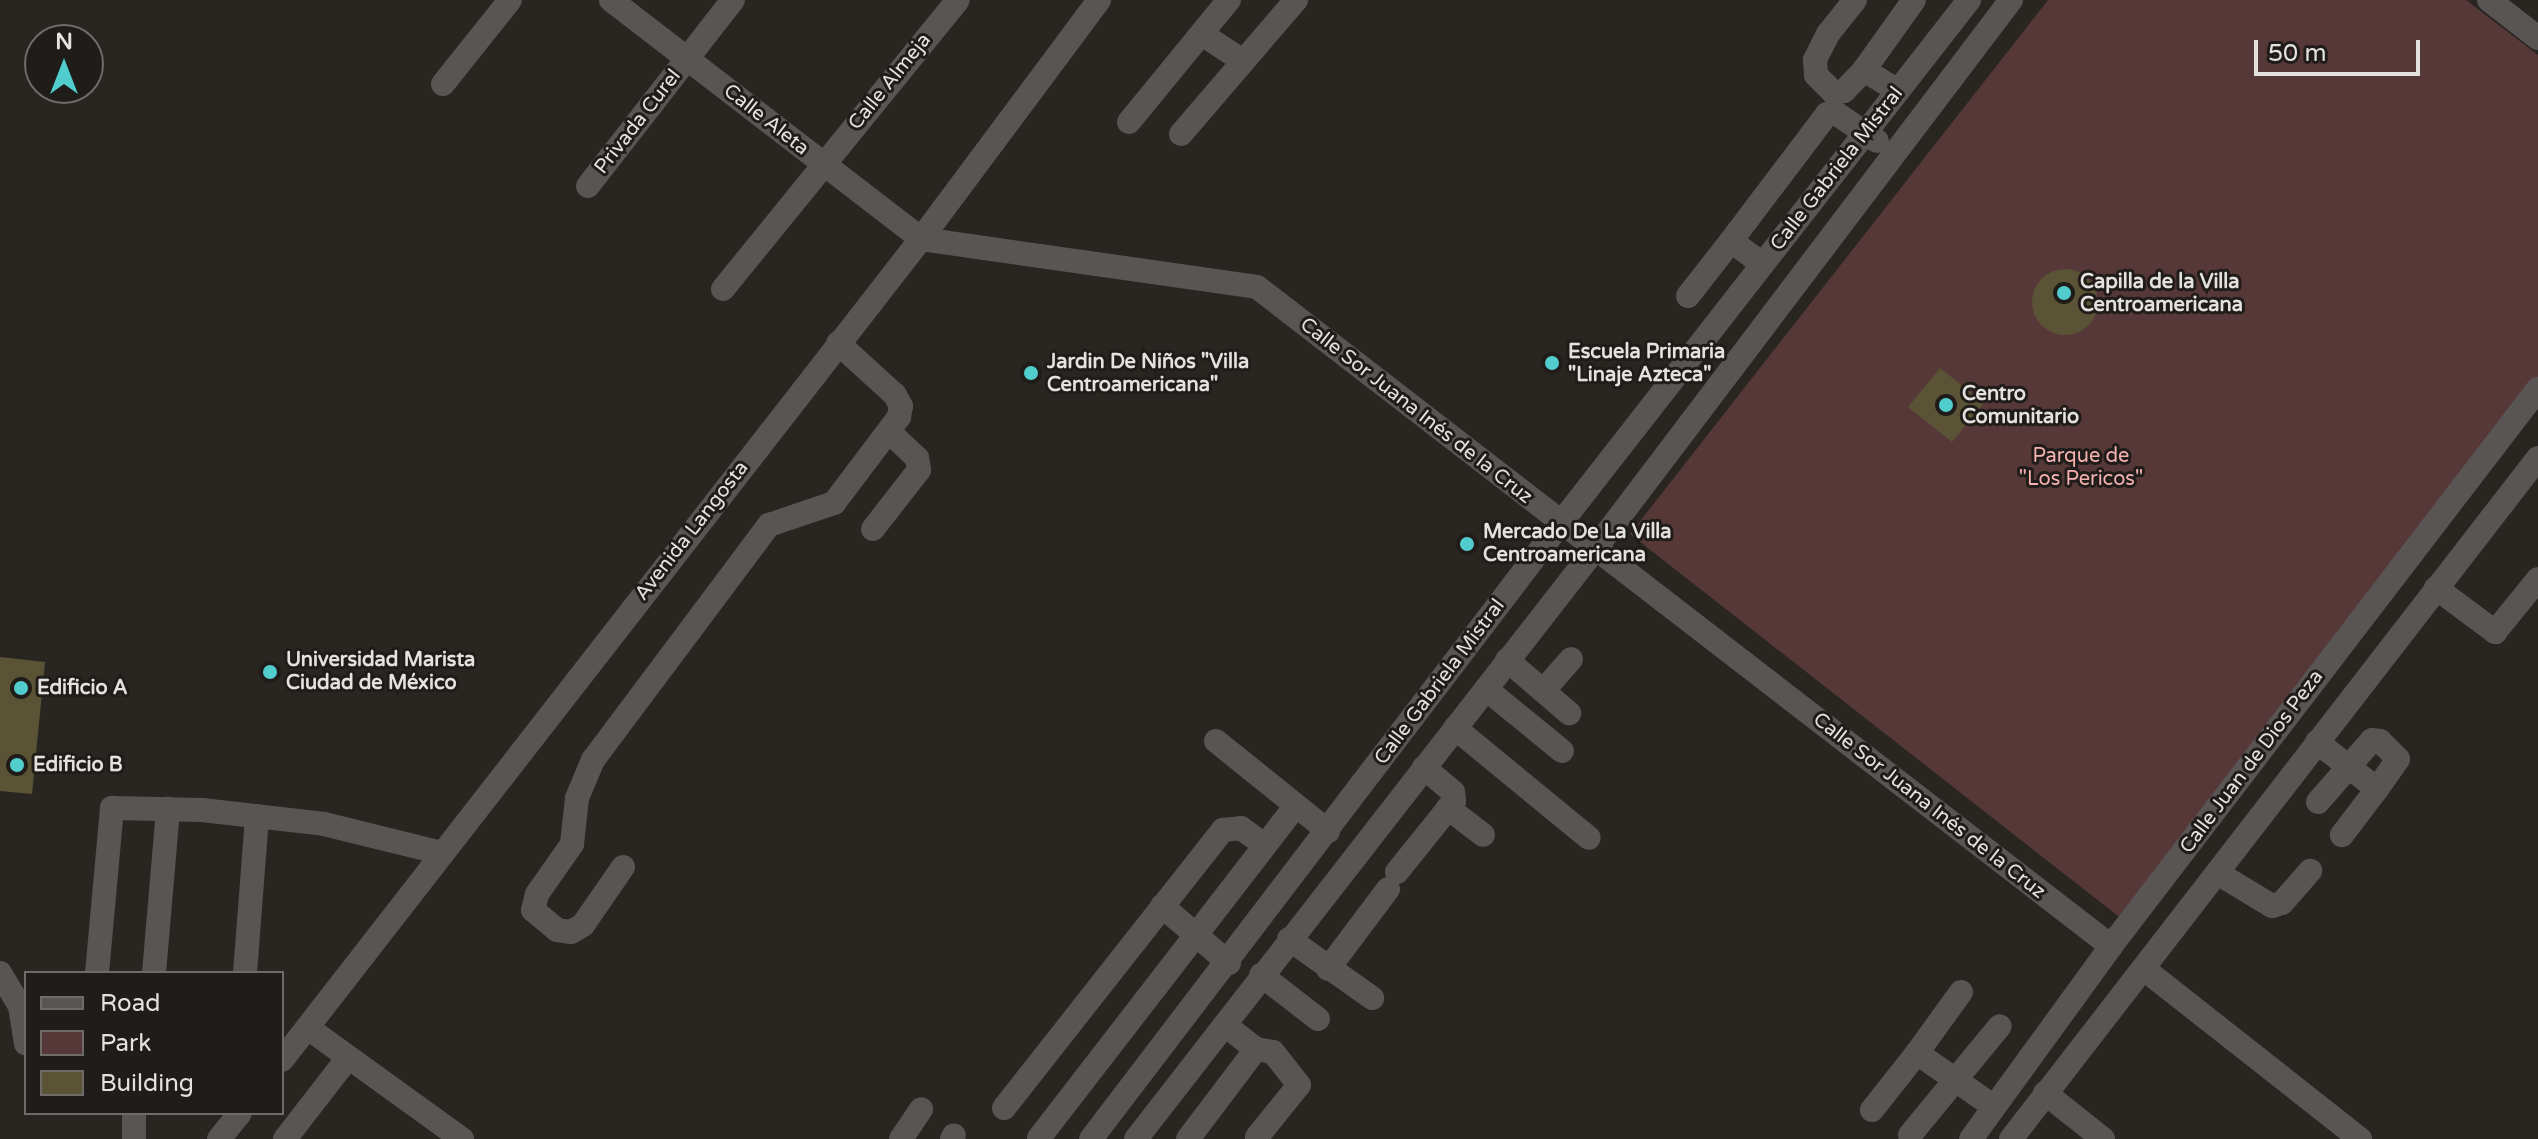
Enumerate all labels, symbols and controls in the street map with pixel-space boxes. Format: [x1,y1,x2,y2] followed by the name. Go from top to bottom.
[24,24,104,104] north arrow
[2258,24,2424,74] scale bar
[55,29,73,55] text: N
[844,29,936,135] street label: Calle Almeja
[2268,39,2326,68] text: 50 m
[590,65,686,179] street label: Privada Curel
[719,79,813,161] street label: Calle Aleta
[1766,82,1908,256] street label: Calle Gabriela Mistral
[2080,270,2243,317] place label: Capilla de la Villa Centroamericana
[2055,284,2073,302] marker: Capilla de la Villa Centroamericana
[1295,313,1537,509] street label: Calle Sor Juana Inés de la Cruz
[1568,340,1725,387] place label: Escuela Primaria "Linaje Azteca"
[1047,350,1249,397] place label: Jardin De Niños "Villa Centroamericana"
[1543,354,1561,372] marker: Escuela Primaria "Linaje Azteca"
[1022,364,1040,382] marker: Jardin De Niños "Villa Centroamericana"
[1962,382,2079,429] place label: Centro Comunitario
[1937,396,1955,414] marker: Centro Comunitario
[2019,444,2143,491] park label: Parque de "Los Pericos"
[630,457,754,605] street label: Avenida Langosta
[1483,520,1672,567] place label: Mercado De La Villa Centroamericana
[1458,535,1476,553] marker: Mercado De La Villa Centroamericana
[1370,594,1510,770] street label: Calle Gabriela Mistral
[286,648,475,695] place label: Universidad Marista Ciudad de México
[261,663,279,681] marker: Universidad Marista Ciudad de México
[2175,666,2329,858] street label: Calle Juan de Dios Peza
[37,676,128,700] place label: Edificio A
[12,679,30,697] marker: Edificio A
[1808,708,2050,904] street label: Calle Sor Juana Inés de la Cruz
[33,753,123,777] place label: Edificio B
[8,756,26,774] marker: Edificio B
[24,971,284,1115] legend
[100,989,160,1018] text: Road
[100,1029,151,1058] text: Park
[100,1069,194,1098] text: Building

